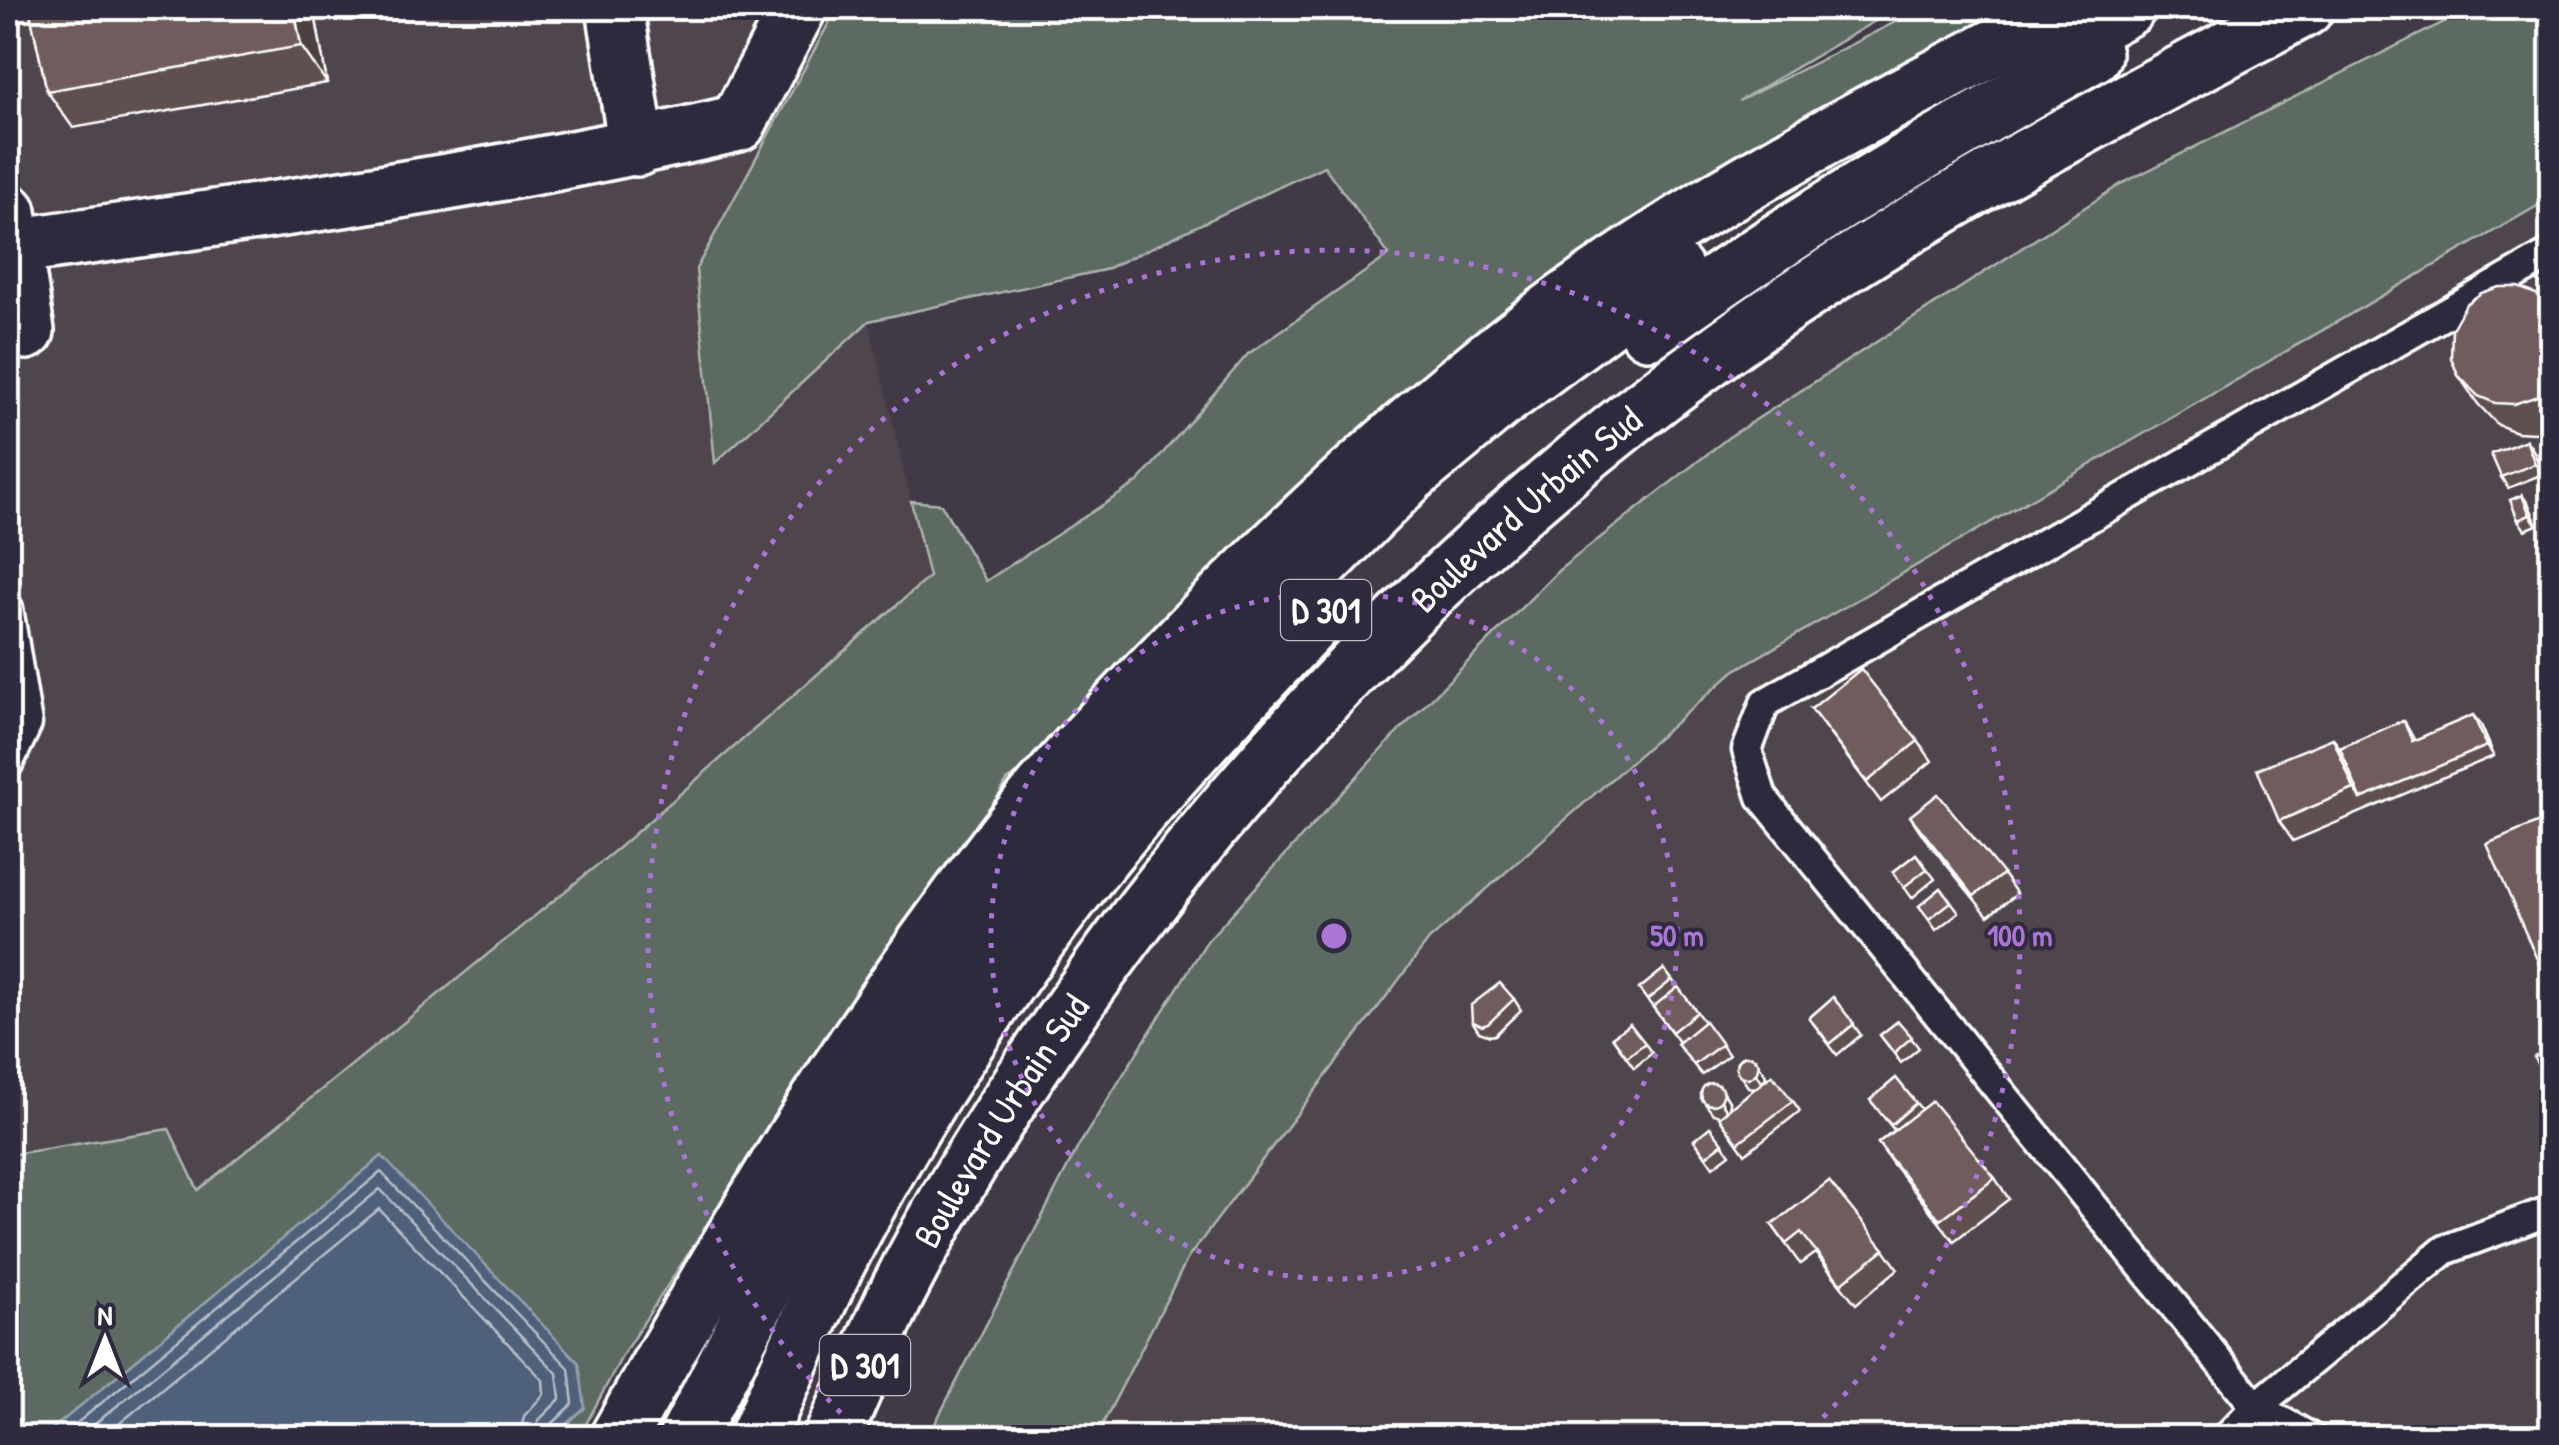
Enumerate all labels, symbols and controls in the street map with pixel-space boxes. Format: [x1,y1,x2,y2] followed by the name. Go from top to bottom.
[1398,393,1652,624] street label: Boulevard Urbain Sud
[1281,580,1371,640] road number: D 301
[1650,915,1704,955] text: 50 m
[1987,915,2053,955] text: 100 m
[1316,918,1352,954] centre of rings
[900,983,1100,1257] street label: Boulevard Urbain Sud
[55,1290,155,1390] north arrow
[98,1296,113,1334] text: N
[820,1335,910,1395] road number: D 301

